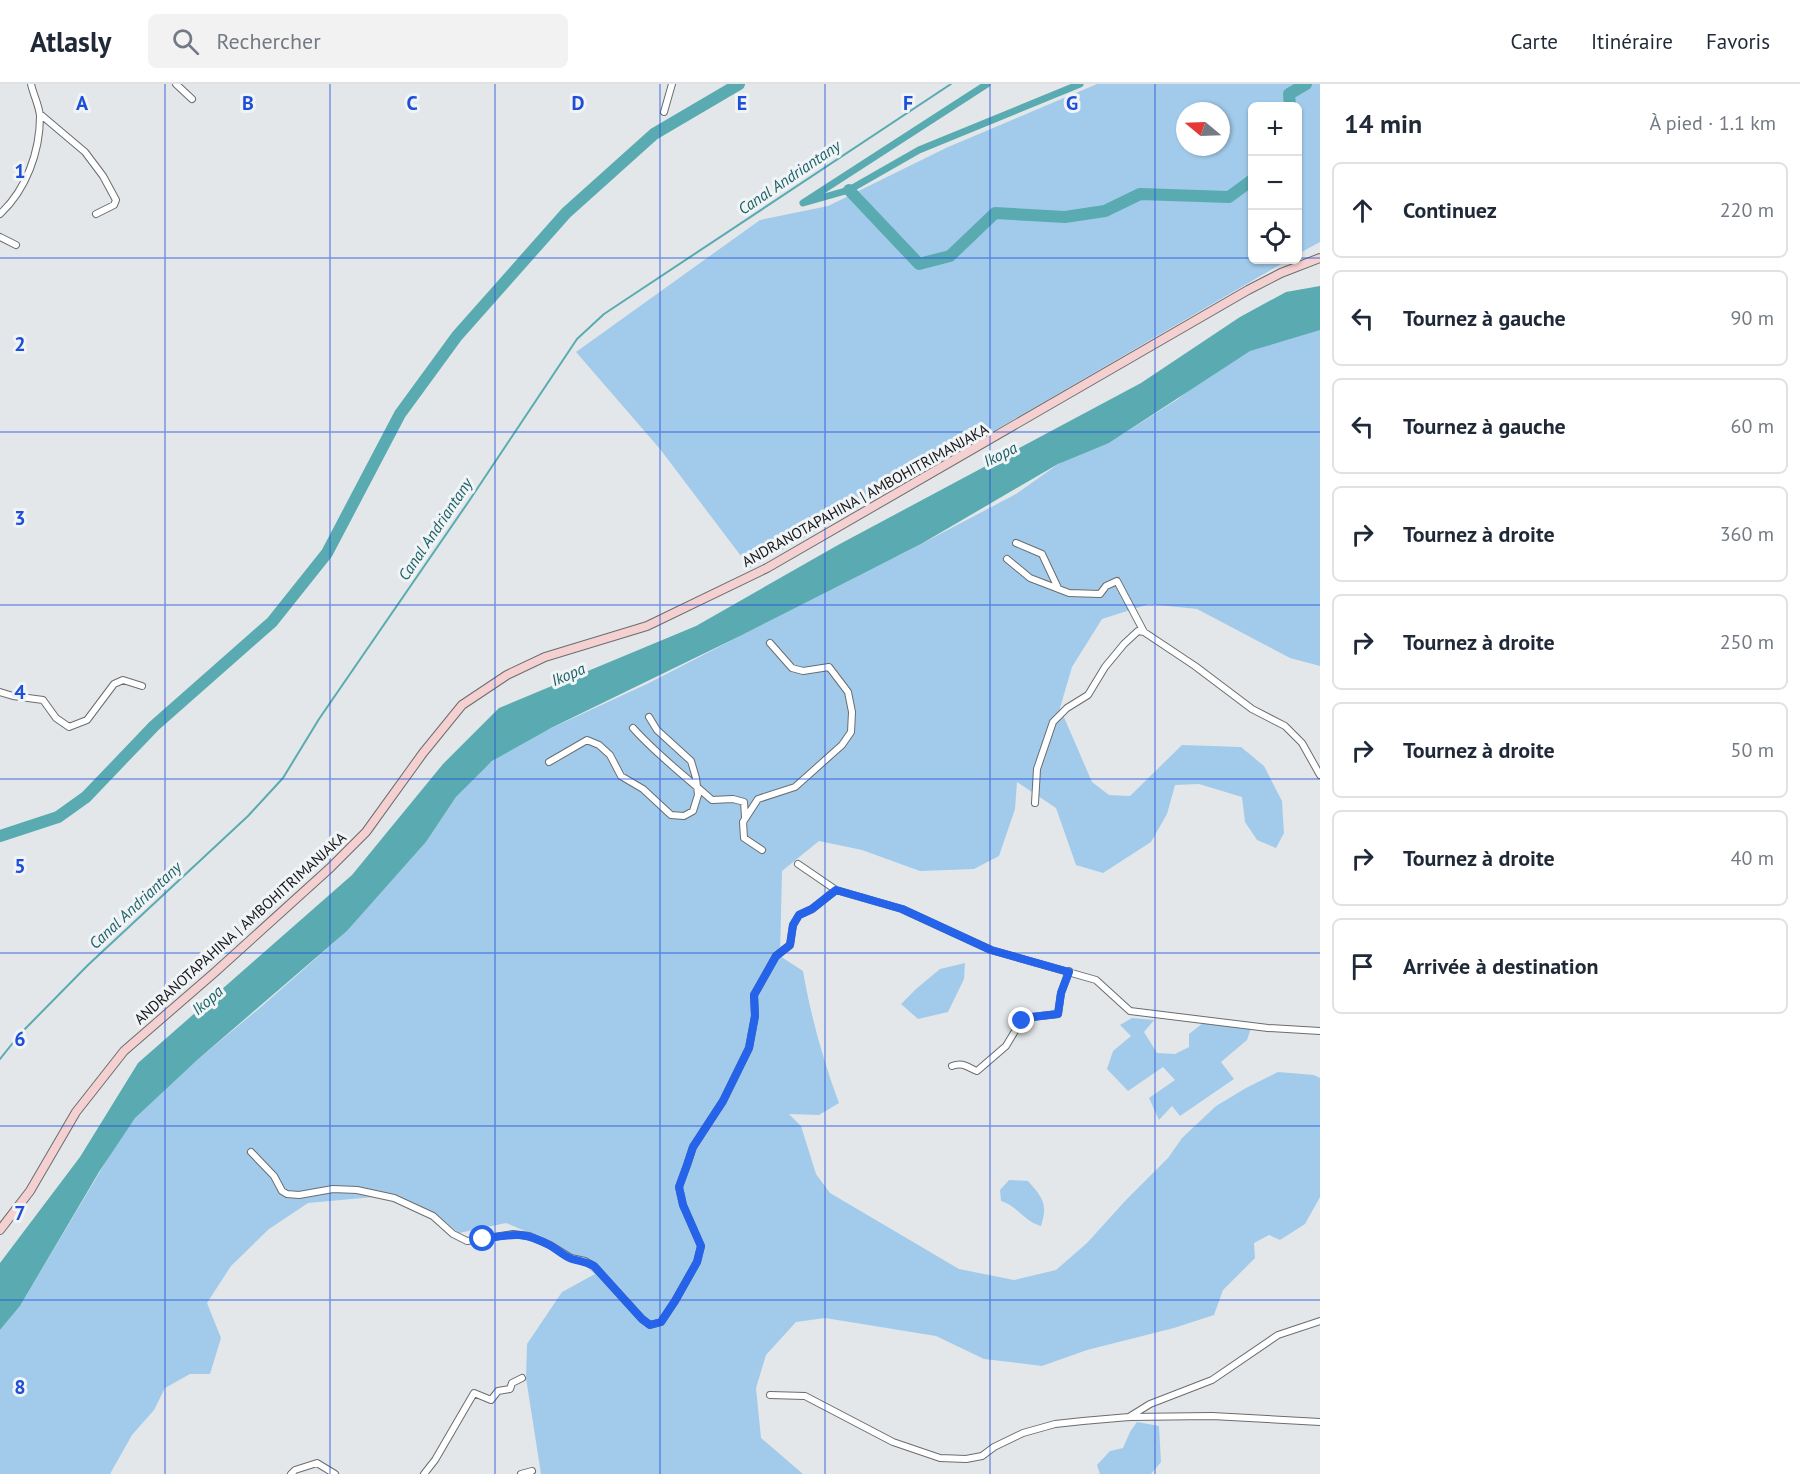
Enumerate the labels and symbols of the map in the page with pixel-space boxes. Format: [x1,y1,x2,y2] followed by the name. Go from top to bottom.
[76,90,89,116] text: A
[242,90,254,116] text: B
[406,90,418,116] text: C
[572,90,585,116] text: D
[737,90,747,116] text: E
[903,90,913,116] text: F
[1066,90,1078,116] text: G
[1176,102,1230,156] north arrow
[734,135,845,219] water label: Canal Andriantany
[14,158,26,184] text: 1
[14,331,26,357] text: 2
[738,419,992,571] street label: ANDRANOTAPAHINA | AMBOHITRIMANJAKA
[980,437,1020,471] water label: Ikopa
[393,473,477,584] water label: Canal Andriantany
[14,505,26,531] text: 3
[548,658,588,690] water label: Ikopa
[14,679,26,705] text: 4
[130,828,350,1028] street label: ANDRANOTAPAHINA | AMBOHITRIMANJAKA
[14,853,26,879] text: 5
[85,856,186,953] water label: Canal Andriantany
[187,981,227,1019] water label: Ikopa
[1008,1007,1034,1033] route end
[14,1026,26,1052] text: 6
[14,1200,26,1226] text: 7
[469,1225,495,1251] route start
[14,1374,26,1400] text: 8

